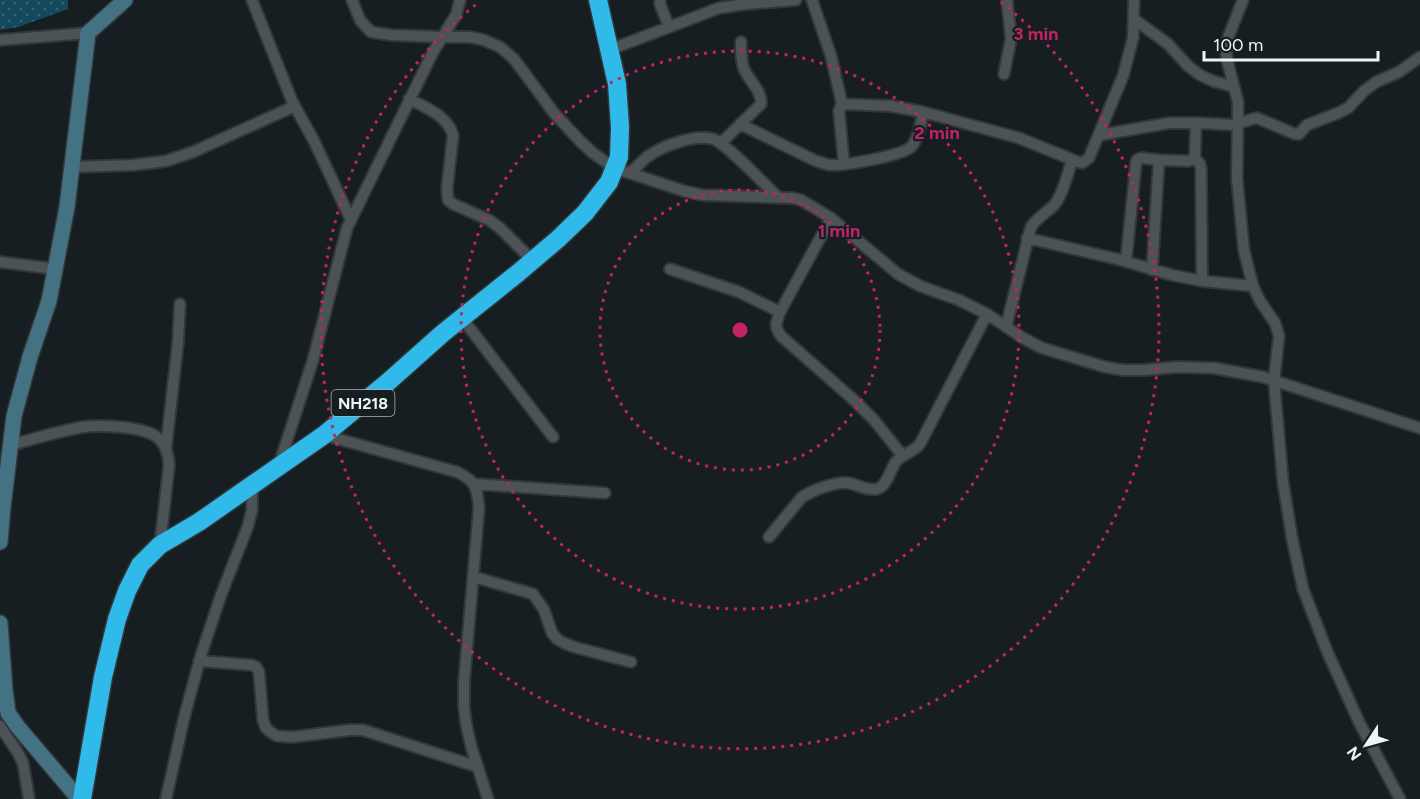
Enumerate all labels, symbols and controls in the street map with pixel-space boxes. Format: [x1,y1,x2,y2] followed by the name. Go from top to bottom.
[1014,23,1058,45] text: 3 min
[1204,24,1378,62] scale bar
[1213,34,1263,56] text: 100 m
[914,122,960,144] text: 2 min
[818,220,860,242] text: 1 min
[730,320,750,340] centre of rings
[332,390,394,416] road number: NH218
[1336,715,1396,775] north arrow
[1343,743,1366,764] text: N

